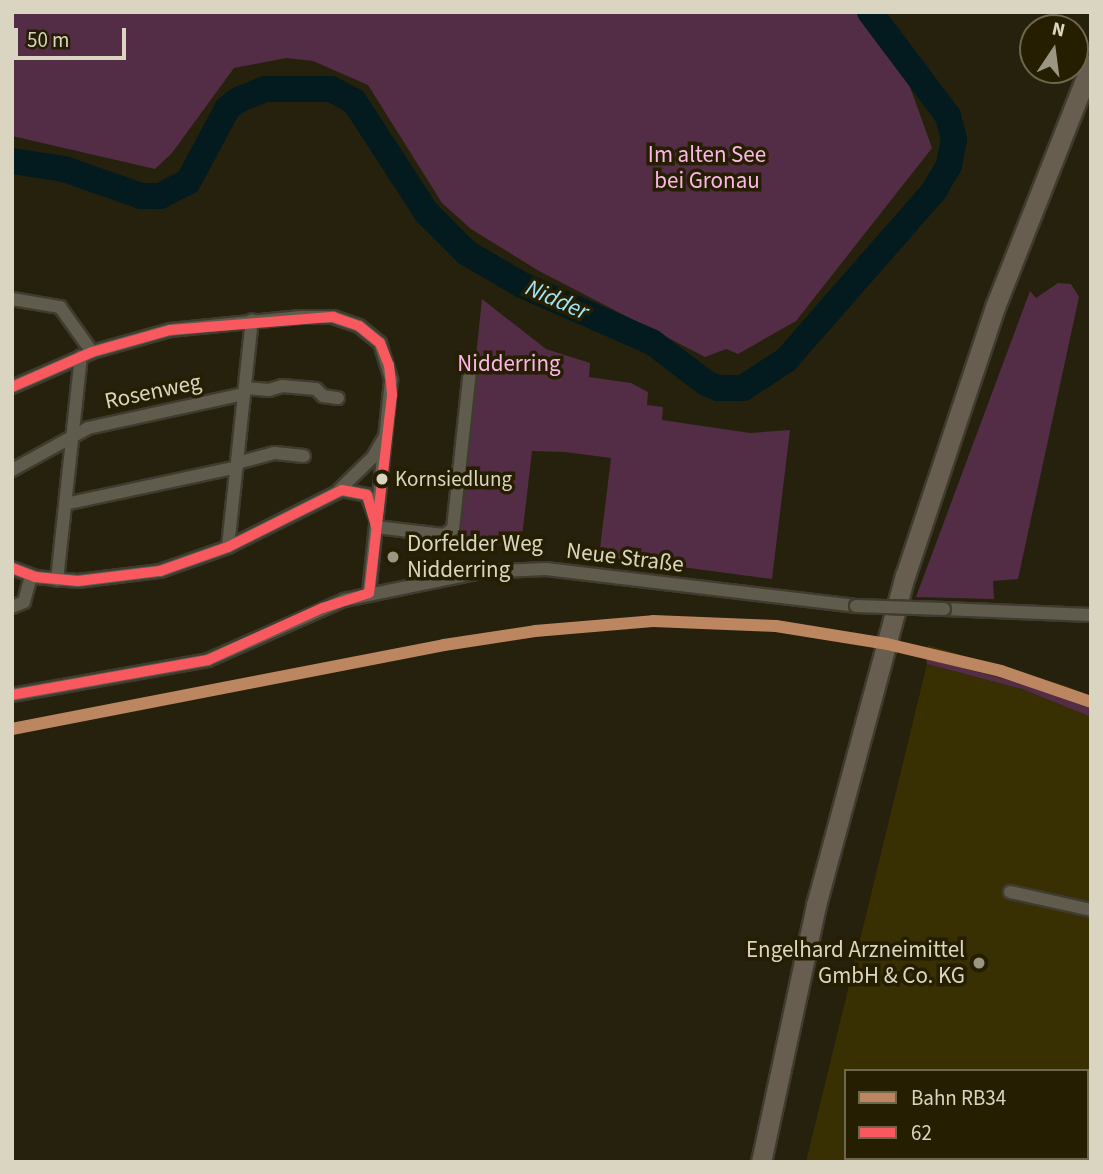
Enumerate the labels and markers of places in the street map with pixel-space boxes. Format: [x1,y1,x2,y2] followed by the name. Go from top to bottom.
[395,466,512,492] place label: Kornsiedlung
[375,472,389,486] marker: Kornsiedlung
[407,530,543,584] place label: Dorfelder Weg Nidderring
[385,549,401,565] marker: Dorfelder Weg Nidderring
[746,936,965,990] place label: Engelhard Arzneimittel GmbH & Co. KG
[971,955,987,971] marker: Engelhard Arzneimittel GmbH & Co. KG

